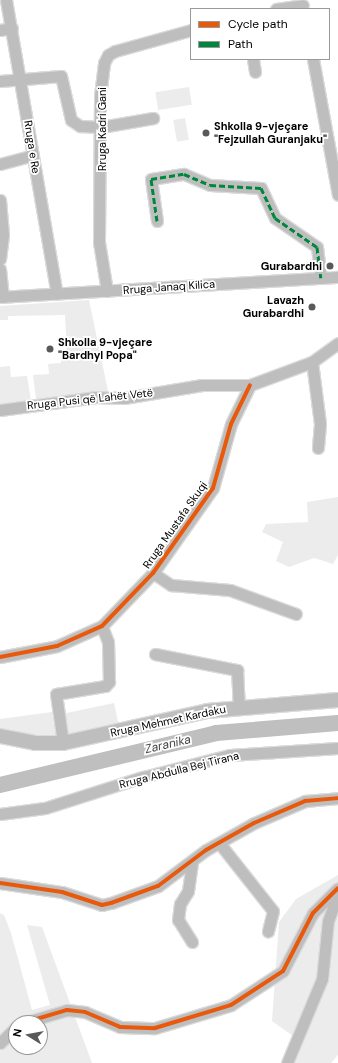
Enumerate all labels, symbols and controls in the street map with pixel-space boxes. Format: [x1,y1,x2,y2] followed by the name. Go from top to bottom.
[190,8,330,60] legend
[228,16,288,32] text: Cycle path
[228,36,253,52] text: Path
[95,87,109,171] street label: Rruga Kadri Gani
[21,120,43,174] street label: Rruga e Re
[214,120,327,146] place label: Shkolla 9-vjeçare "Fejzullah Guranjaku"
[201,128,211,138] marker: Shkolla 9-vjeçare "Fejzullah Guranjaku"
[261,259,322,273] place label: Gurabardhi
[325,261,335,271] marker: Gurabardhi
[123,277,215,297] street label: Rruga Janaq Kilica
[243,294,304,320] place label: Lavazh Gurabardhi
[307,302,317,312] marker: Lavazh Gurabardhi
[58,336,152,362] place label: Shkolla 9-vjeçare "Bardhyl Popa"
[45,344,55,354] marker: Shkolla 9-vjeçare "Bardhyl Popa"
[26,386,154,412] street label: Rruga Pusi që Lahët Vetë
[140,479,210,571] street label: Rruga Mustafa Skuqi
[109,702,227,740] street label: Rruga Mehmet Kardaku
[144,733,192,757] water label: Zaranika
[118,749,240,791] street label: Rruga Abdulla Bej Tirana
[8,1015,48,1055] north arrow
[10,1028,25,1038] text: N

